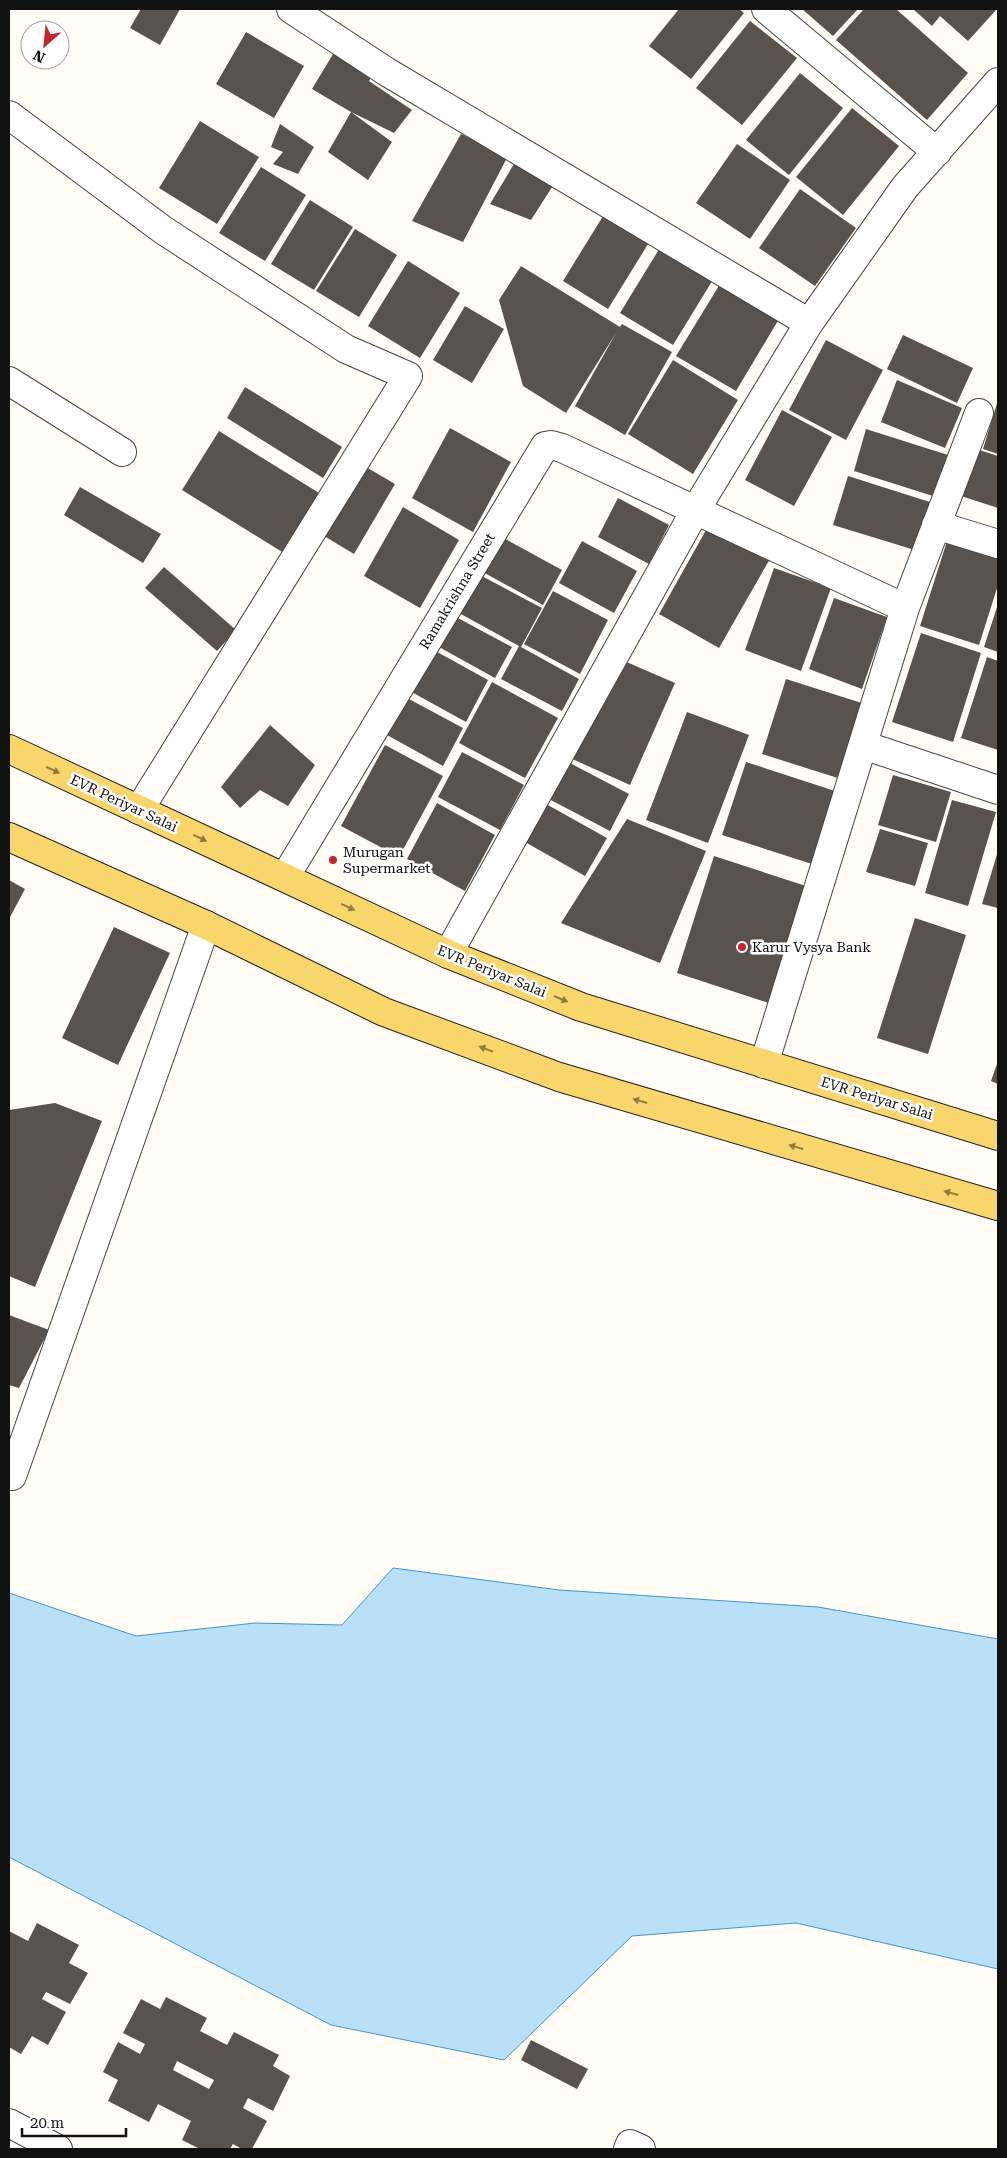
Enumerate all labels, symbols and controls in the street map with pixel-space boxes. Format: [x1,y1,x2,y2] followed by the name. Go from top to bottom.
[20,20,70,70] north arrow
[30,47,48,66] text: N
[416,530,498,652] street label: Ramakrishna Street
[46,766,60,774] one-way arrow
[68,771,181,835] street label: EVR Periyar Salai
[193,834,208,842] one-way arrow
[343,844,431,876] place label: Murugan Supermarket
[327,854,339,866] marker: Murugan Supermarket
[341,903,355,911] one-way arrow
[752,939,871,955] place label: Karur Vysya Bank
[736,941,748,953] marker: Karur Vysya Bank
[435,942,549,1000] street label: EVR Periyar Salai
[554,995,569,1003] one-way arrow
[478,1045,493,1052] one-way arrow
[819,1073,935,1123] street label: EVR Periyar Salai
[632,1096,647,1104] one-way arrow
[788,1142,803,1150] one-way arrow
[944,1188,959,1196] one-way arrow
[22,2106,126,2138] scale bar
[30,2114,65,2132] text: 20 m

